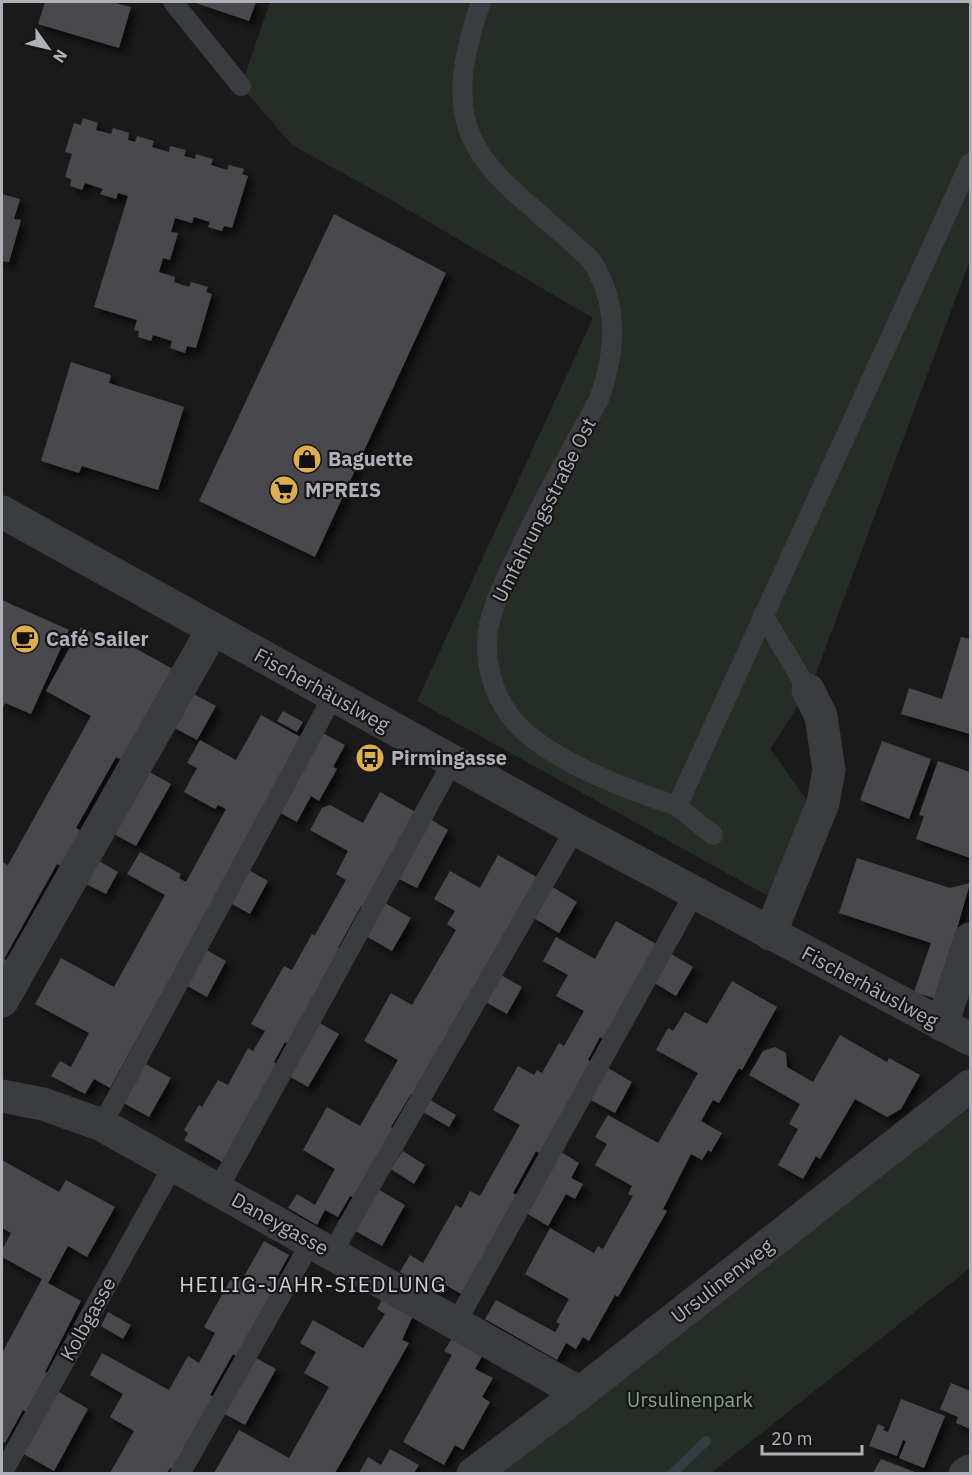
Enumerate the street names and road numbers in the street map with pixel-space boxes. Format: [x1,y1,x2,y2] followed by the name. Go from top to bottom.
[485,413,602,607] street label: Umfahrungsstraße Ost
[250,641,395,738] street label: Fischerhäuslweg
[797,939,944,1034] street label: Fischerhäuslweg
[227,1186,334,1261] street label: Daneygasse
[665,1232,779,1329] street label: Ursulinenweg
[53,1272,122,1366] street label: Kolbgasse

